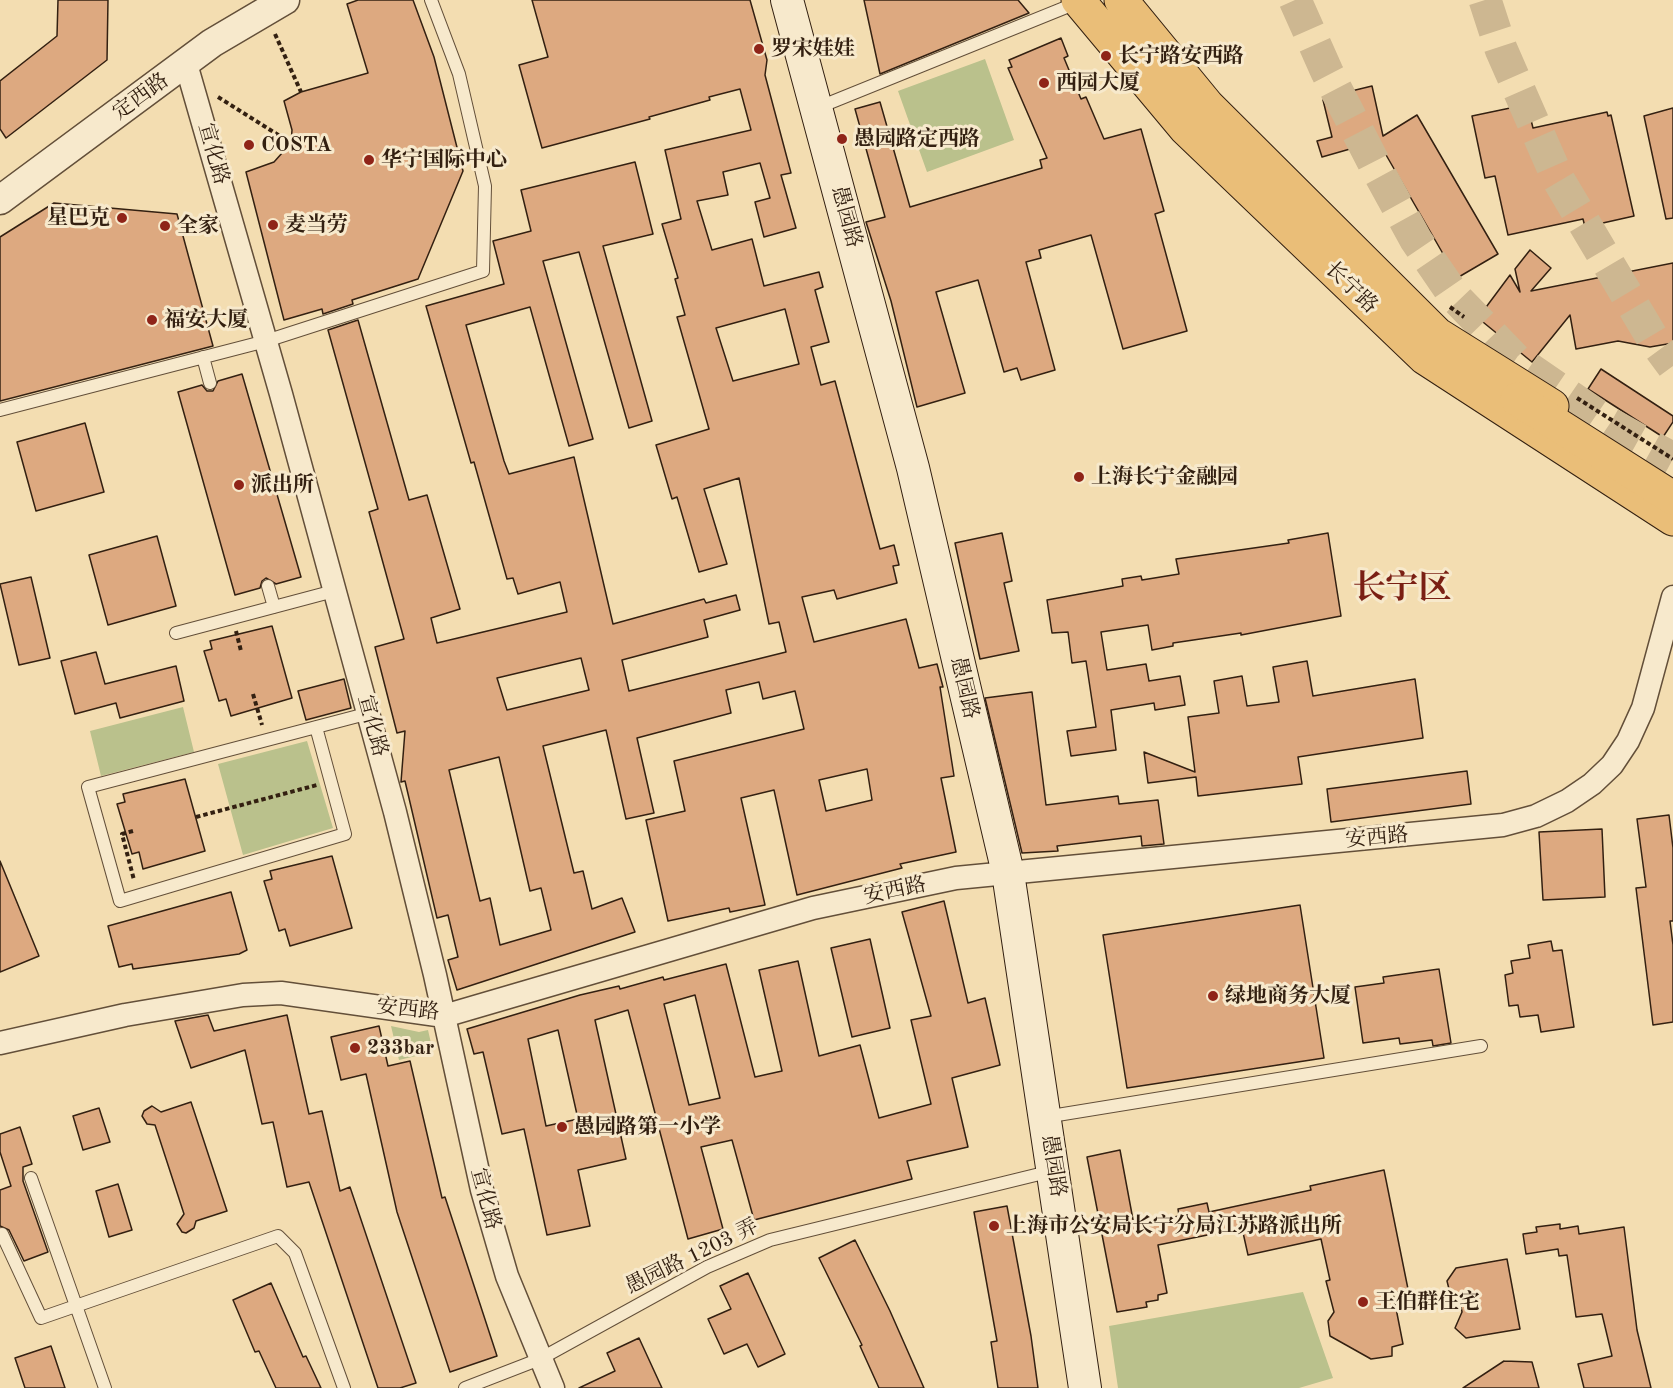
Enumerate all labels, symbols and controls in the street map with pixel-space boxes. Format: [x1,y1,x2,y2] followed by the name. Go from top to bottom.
[771,36,855,62] place label: 罗宋娃娃
[752,42,766,56] marker: 罗宋娃娃
[1118,43,1244,69] place label: 长宁路安西路
[1099,49,1113,63] marker: 长宁路安西路
[108,68,174,126] street label: 定西路
[1056,70,1140,96] place label: 西园大厦
[1037,76,1051,90] marker: 西园大厦
[192,120,234,188] street label: 宣化路
[854,126,980,152] place label: 愚园路定西路
[261,132,332,158] place label: COSTA
[835,132,849,146] marker: 愚园路定西路
[242,138,256,152] marker: COSTA
[381,147,507,173] place label: 华宁国际中心
[362,153,376,167] marker: 华宁国际中心
[826,183,866,251] street label: 愚园路
[47,205,110,231] place label: 星巴克
[115,211,129,225] marker: 星巴克
[285,212,348,238] place label: 麦当劳
[177,213,219,239] place label: 全家
[266,218,280,232] marker: 麦当劳
[158,219,172,233] marker: 全家
[1320,257,1382,319] street label: 长宁路
[164,307,248,333] place label: 福安大厦
[145,313,159,327] marker: 福安大厦
[1091,464,1238,490] place label: 上海长宁金融园
[1072,470,1086,484] marker: 上海长宁金融园
[251,472,314,498] place label: 派出所
[232,478,246,492] marker: 派出所
[1353,569,1451,609] district label: 长宁区
[945,654,983,722] street label: 愚园路
[352,692,392,760] street label: 宣化路
[1345,823,1409,853] street label: 安西路
[862,872,928,910] street label: 安西路
[1225,983,1351,1009] place label: 绿地商务大厦
[1206,989,1220,1003] marker: 绿地商务大厦
[375,994,441,1026] street label: 安西路
[367,1035,434,1061] place label: 233bar
[348,1041,362,1055] marker: 233bar
[574,1114,721,1140] place label: 愚园路第一小学
[555,1120,569,1134] marker: 愚园路第一小学
[1036,1133,1070,1199] street label: 愚园路
[465,1165,505,1233] street label: 宣化路
[1006,1213,1342,1239] place label: 上海市公安局长宁分局江苏路派出所
[622,1214,762,1300] street label: 愚园路 1203 弄
[987,1219,1001,1233] marker: 上海市公安局长宁分局江苏路派出所
[1375,1289,1480,1315] place label: 王伯群住宅
[1356,1295,1370,1309] marker: 王伯群住宅

